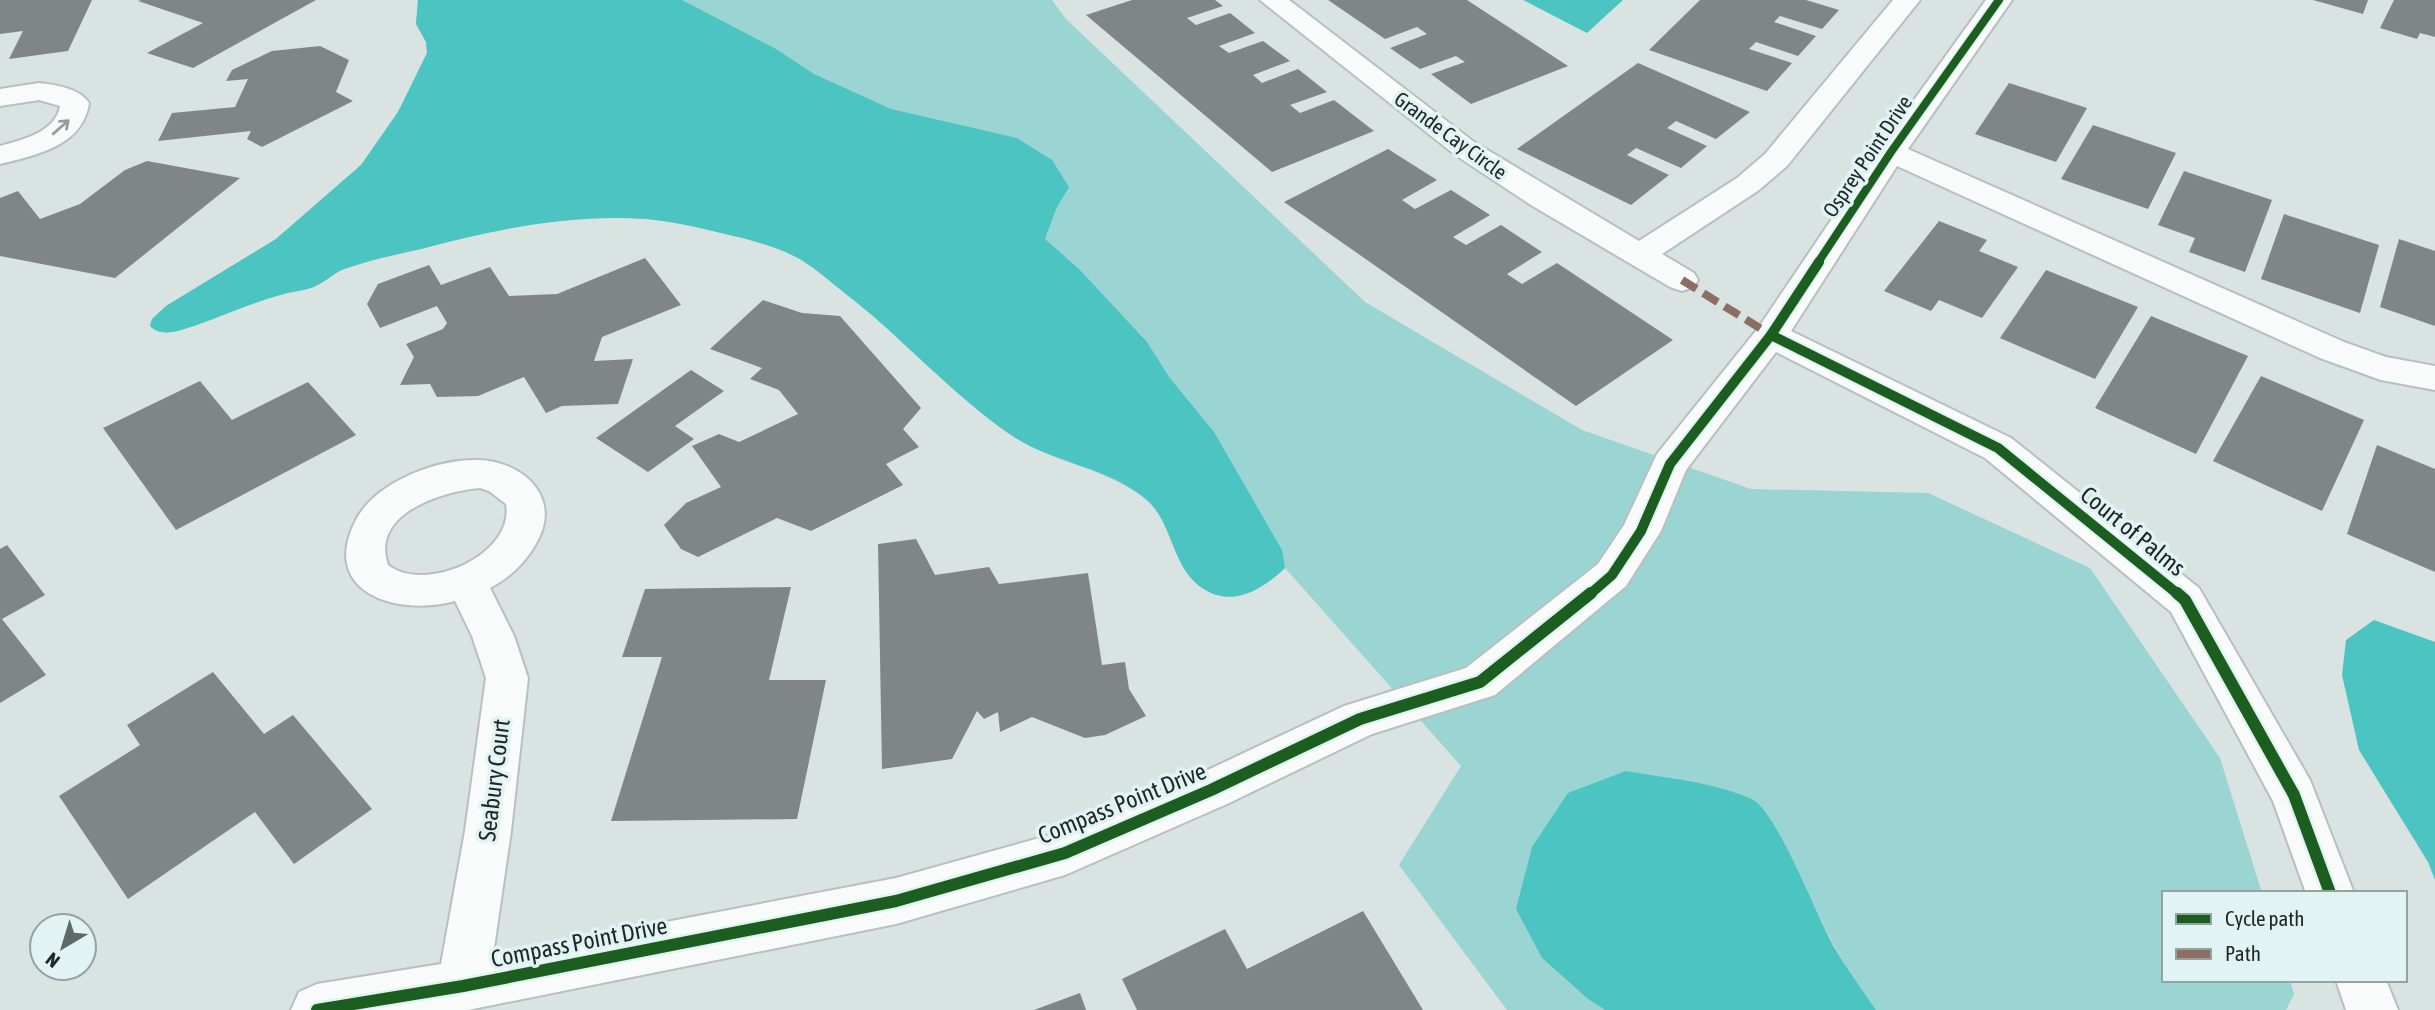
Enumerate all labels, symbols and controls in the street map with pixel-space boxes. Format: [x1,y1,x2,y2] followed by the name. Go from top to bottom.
[1390,86,1512,184] street label: Grande Cay Circle
[1818,91,1916,221] street label: Osprey Point Drive
[52,119,70,135] one-way arrow
[2075,481,2191,581] street label: Court of Palms
[473,717,515,843] street label: Seabury Court
[1034,757,1210,849] street label: Compass Point Drive
[2162,891,2407,982] legend
[2225,906,2304,930] text: Cycle path
[28,912,98,982] north arrow
[489,912,669,972] street label: Compass Point Drive
[2225,941,2261,965] text: Path
[41,948,64,973] text: N

